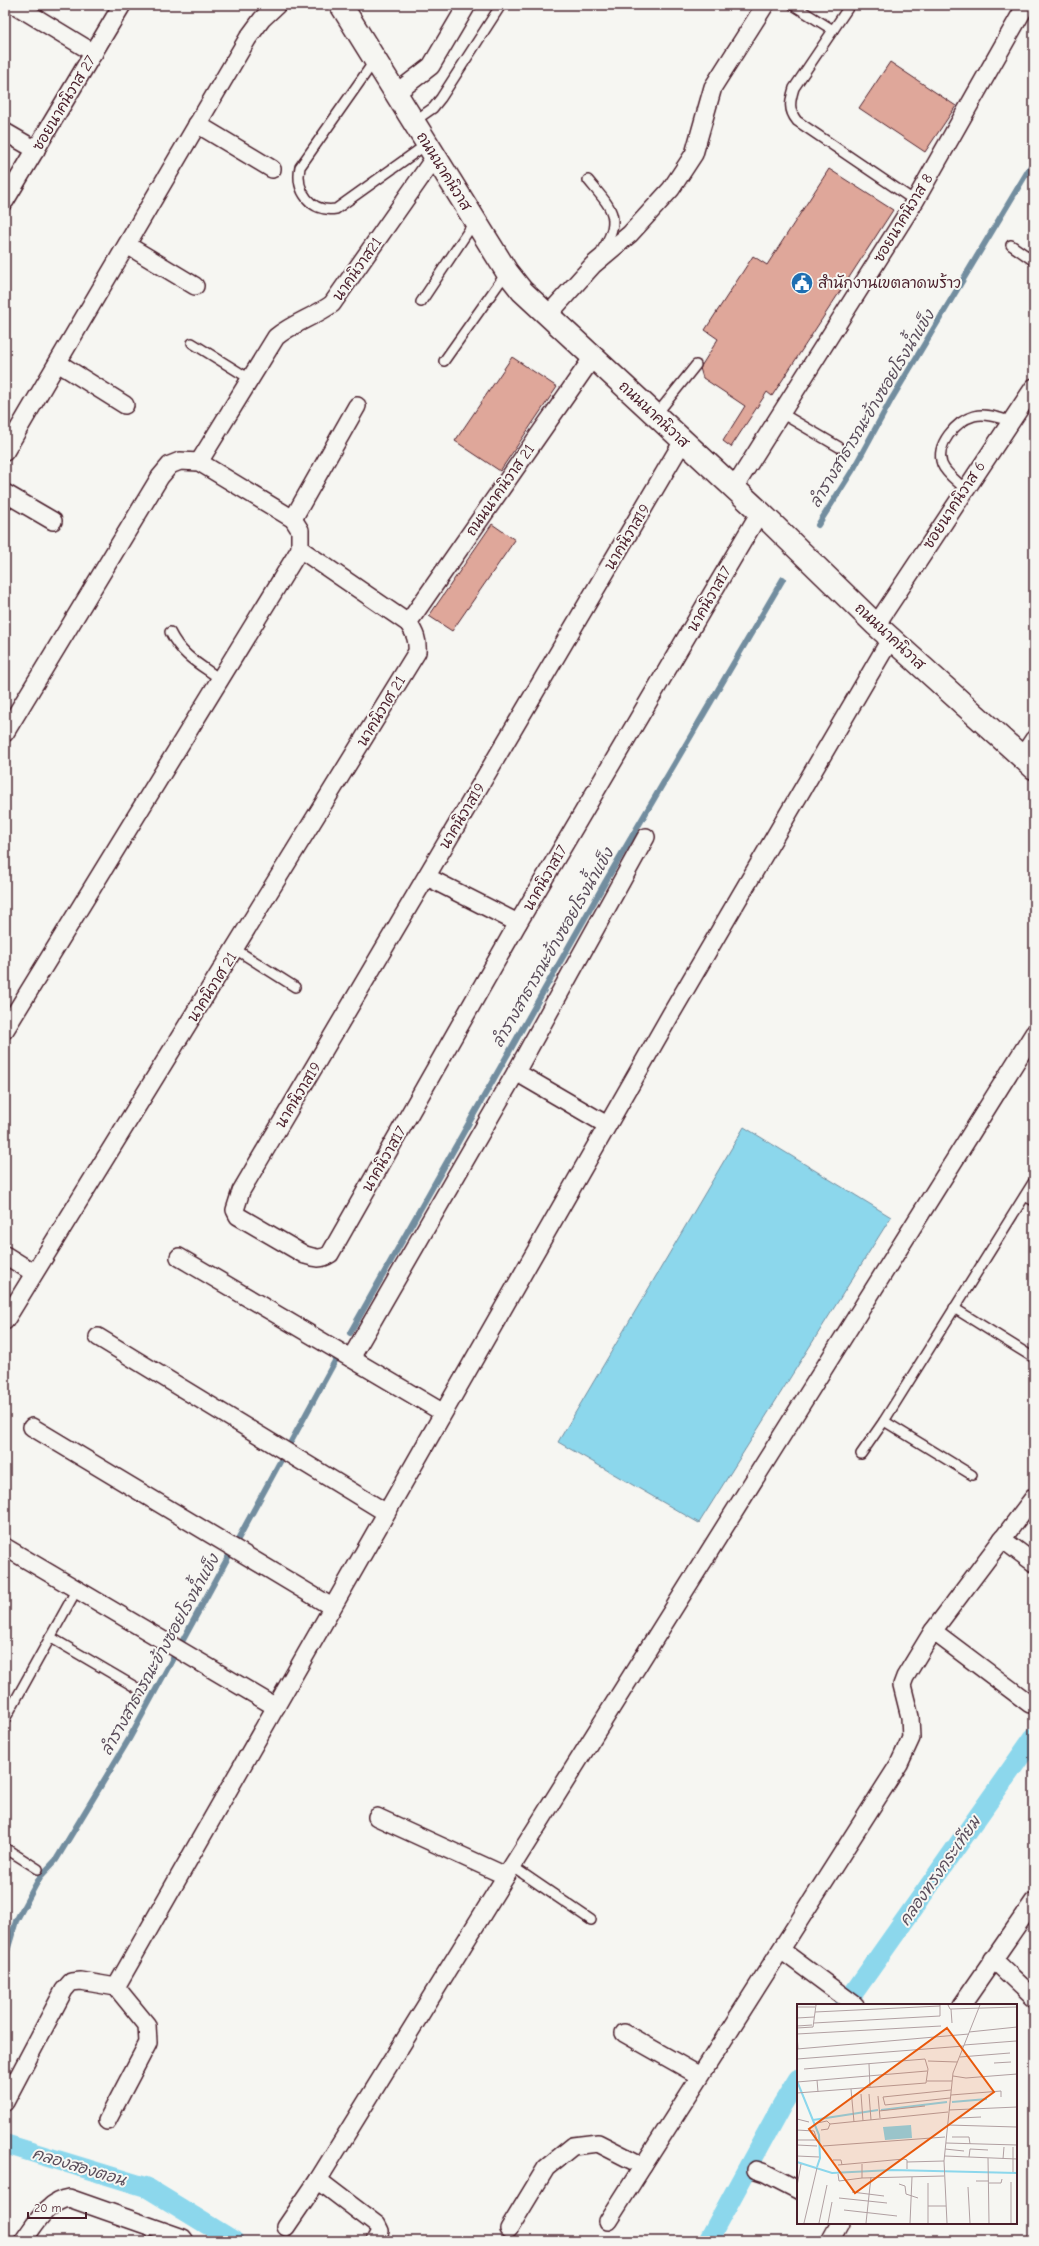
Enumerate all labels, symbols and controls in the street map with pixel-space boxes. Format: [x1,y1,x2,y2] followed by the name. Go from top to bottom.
[29,52,99,154] street label: ซอยนาคนิวาส 27
[413,128,476,214] street label: ถนนนาคนิวาส
[869,170,937,266] street label: ซอยนาคนิวาส 8
[329,234,385,304] street label: นาคนิวาส21
[789,270,815,296] public building icon: สำนักงานเขตลาดพร้าว
[818,273,961,292] place label: สำนักงานเขตลาดพร้าว
[801,303,939,511] water label: ลำรางสาธารณะข้างซอยโรงน้ำแข็ง
[615,377,693,452] street label: ถนนนาคนิวาส
[462,441,538,539] street label: ถนนนาคนิวาส 21
[919,458,989,552] street label: ซอยนาคนิวาส 6
[600,501,654,573] street label: นาคนิวาส19
[683,563,735,635] street label: นาคนิวาส17
[851,599,929,674] street label: ถนนนาคนิวาส
[353,672,409,750] street label: นาคนิวาศ 21
[435,780,489,852] street label: นาคนิวาส19
[483,841,618,1051] water label: ลำรางสาธารณะข้างซอยโรงน้ำแข็ง
[519,842,571,914] street label: นาคนิวาส17
[183,949,241,1025] street label: นาคนิวาศ 21
[271,1059,325,1131] street label: นาคนิวาส19
[358,1123,410,1195] street label: นาคนิวาส17
[92,1548,223,1758] water label: ลำรางสาธารณะข้างซอยโรงน้ำแข็ง
[895,1811,985,1929] water label: คลองทรงกระเทียม
[797,2004,1017,2224] inset map
[30,2144,129,2190] water label: คลองสองตอน
[28,2194,86,2220] scale bar
[34,2201,62,2215] text: 20 m

